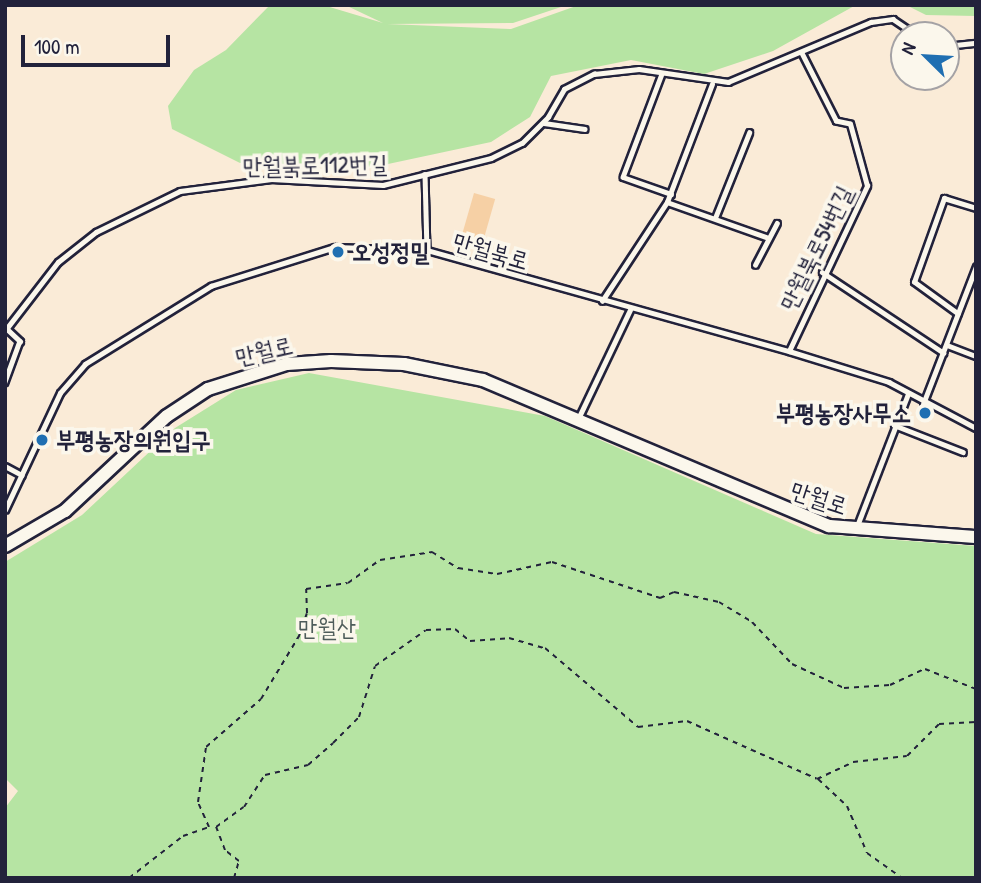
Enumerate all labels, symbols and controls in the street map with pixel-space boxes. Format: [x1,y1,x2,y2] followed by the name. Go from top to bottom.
[24,21,173,65] scale bar
[890,21,960,91] north arrow
[34,32,80,61] text: 100 m
[894,38,922,58] text: N
[242,149,388,181] street label: 만월북로112번길
[773,181,859,315] street label: 만월북로54번길
[450,227,532,275] street label: 만월북로
[352,238,429,266] place label: 오성정밀
[330,244,346,260] marker: 오성정밀
[233,330,295,372] street label: 만월로
[776,399,911,427] place label: 부평농장사무소
[917,405,933,421] marker: 부평농장사무소
[56,426,210,454] place label: 부평농장의원입구
[34,432,50,448] marker: 부평농장의원입구
[787,475,851,521] street label: 만월로
[298,614,356,642] park label: 만월산

